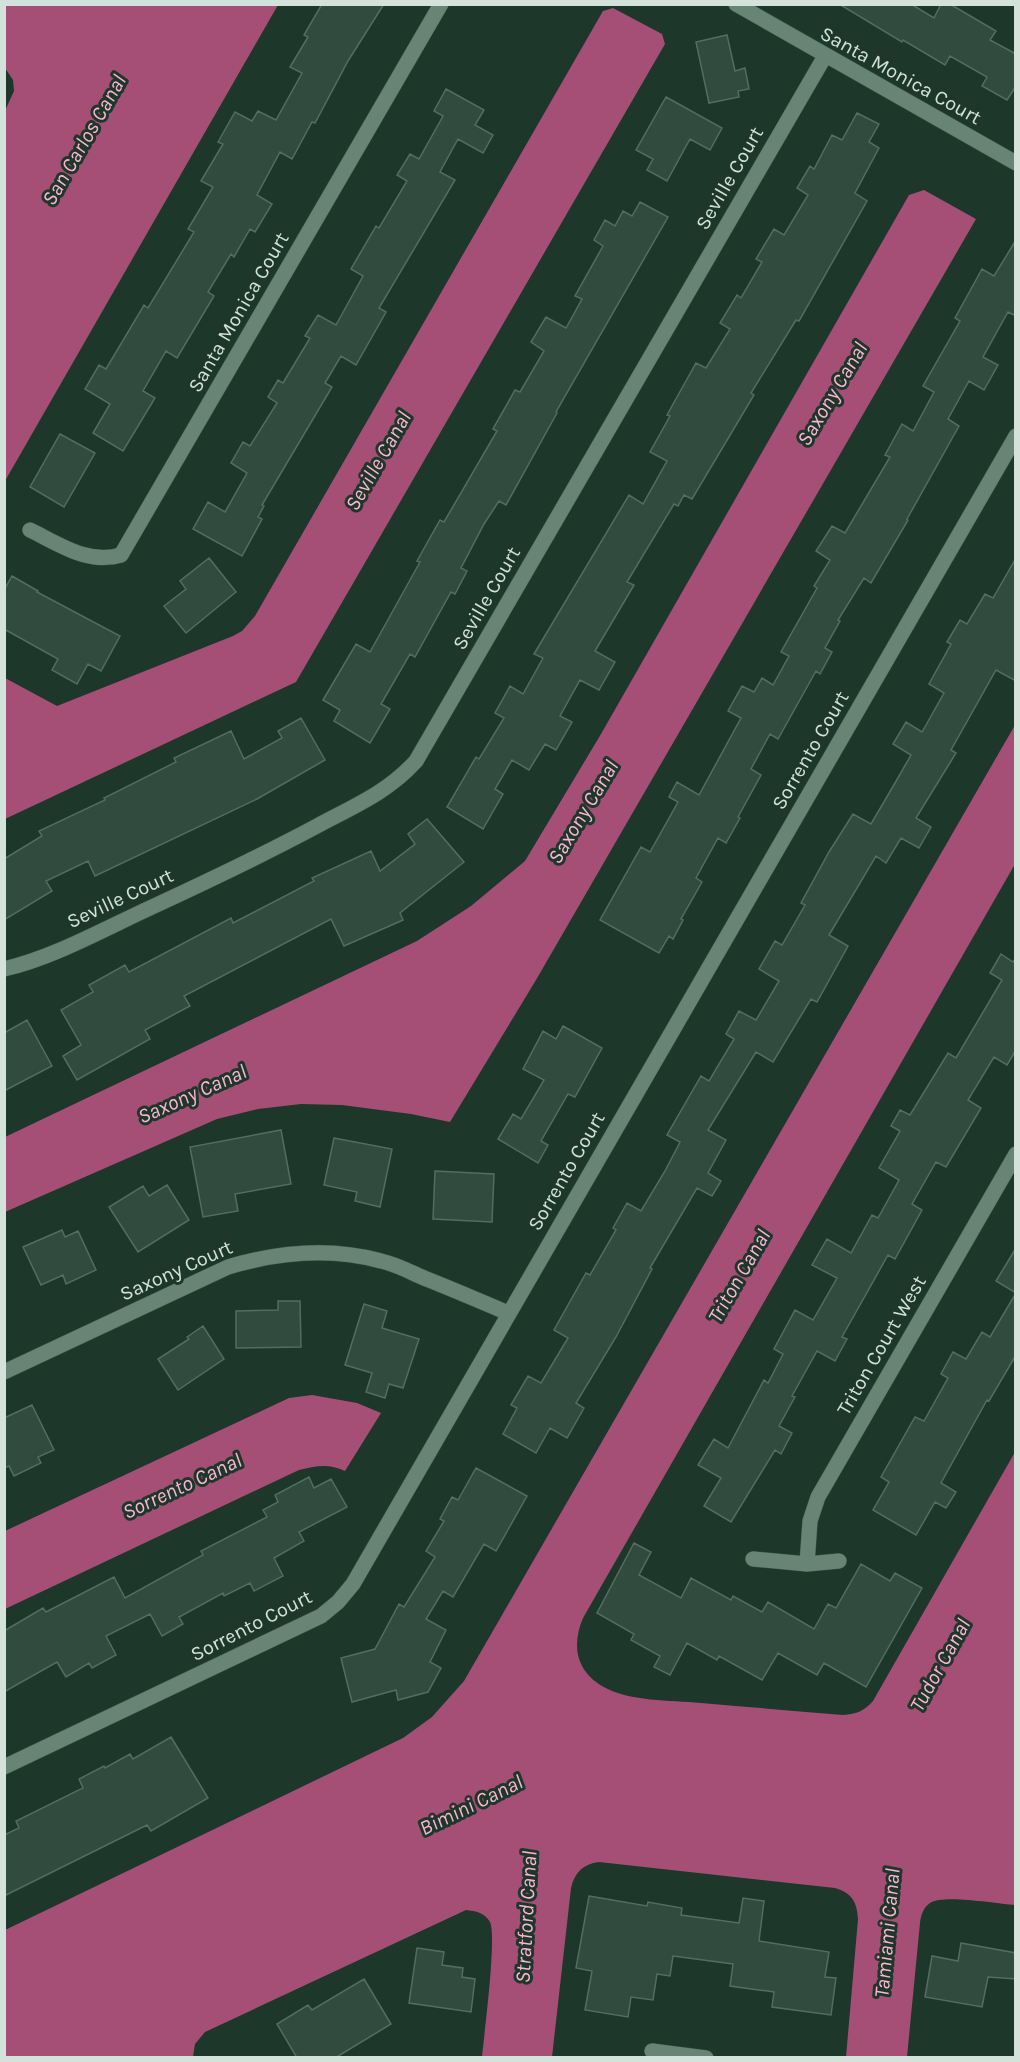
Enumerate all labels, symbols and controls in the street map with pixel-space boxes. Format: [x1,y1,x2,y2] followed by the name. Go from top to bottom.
[816,22,986,129] street label: Santa Monica Court
[37,70,131,210] water label: San Carlos Canal
[691,122,768,234] street label: Seville Court
[183,228,294,396] street label: Santa Monica Court
[792,338,872,450] water label: Saxony Canal
[340,407,416,515] water label: Seville Canal
[448,542,525,654] street label: Seville Court
[767,686,854,814] street label: Sorrento Court
[543,756,623,868] water label: Saxony Canal
[63,864,177,933] street label: Seville Court
[134,1059,250,1129] water label: Saxony Canal
[523,1107,610,1235] street label: Sorrento Court
[703,1225,775,1327] water label: Triton Canal
[117,1235,236,1305] street label: Saxony Court
[832,1271,931,1419] street label: Triton Court West
[119,1448,245,1524] water label: Sorrento Canal
[187,1585,316,1666] street label: Sorrento Court
[905,1614,975,1716] water label: Tudor Canal
[416,1770,526,1840] water label: Bimini Canal
[511,1850,541,1984] water label: Stratford Canal
[869,1867,905,1999] water label: Tamiami Canal

